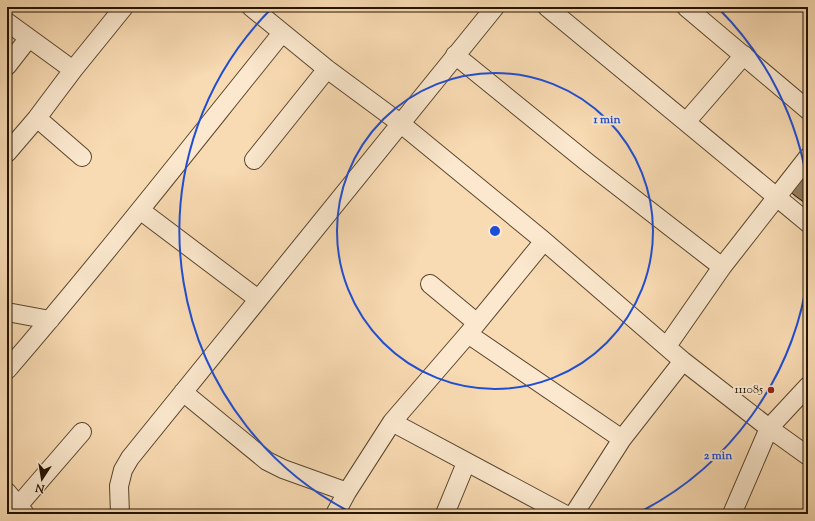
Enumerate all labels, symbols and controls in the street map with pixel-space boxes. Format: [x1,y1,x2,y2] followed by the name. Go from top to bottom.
[592,111,621,129] text: 1 min
[488,224,502,238] centre of rings
[734,381,763,399] place label: 111085
[766,385,776,395] marker: 111085
[704,447,733,465] text: 2 min
[22,459,62,499] north arrow
[34,479,47,497] text: N

